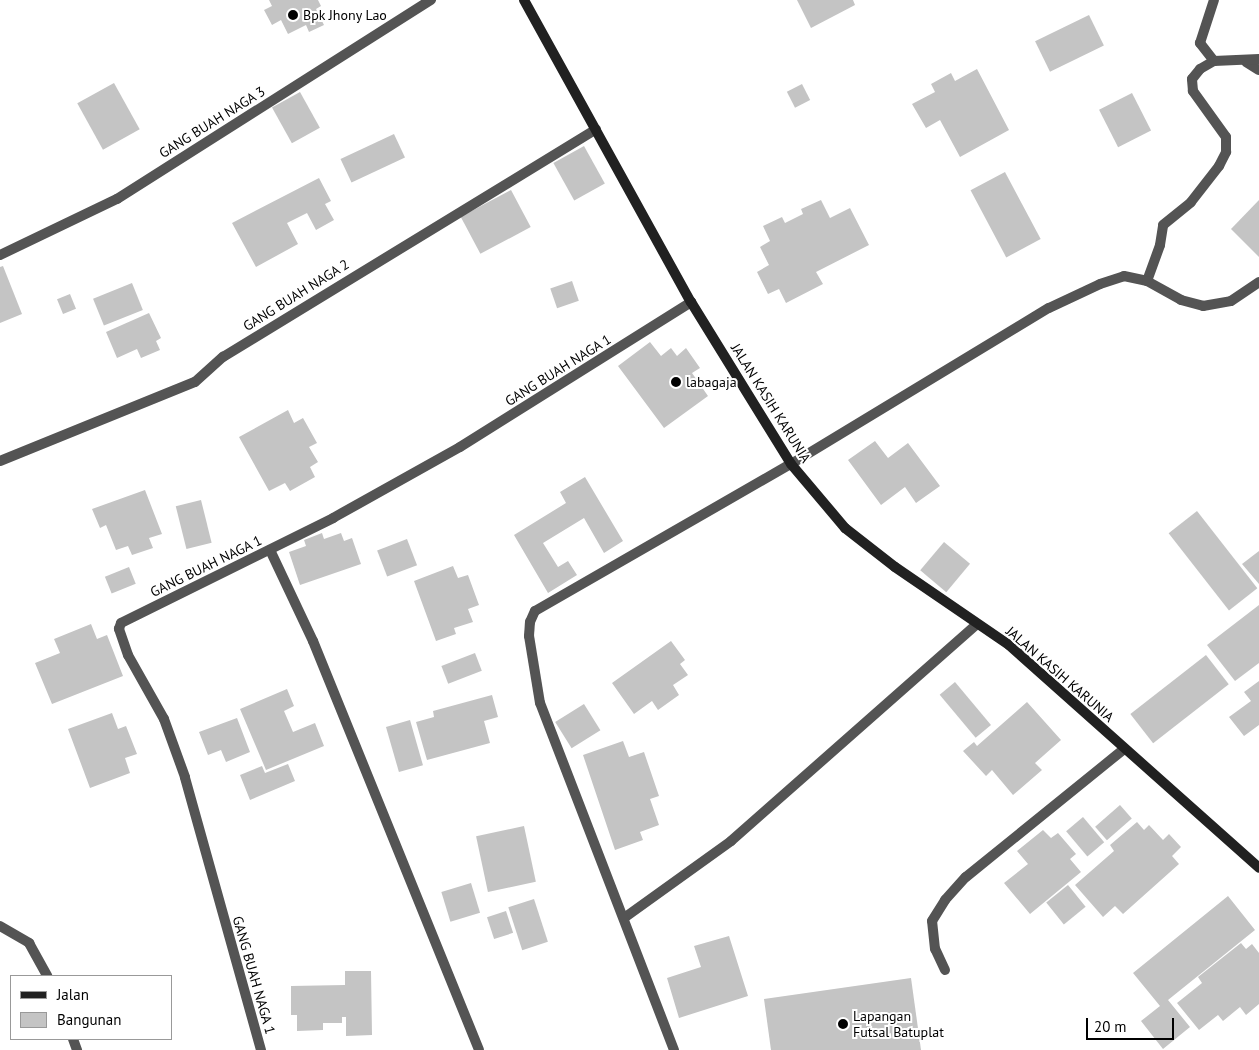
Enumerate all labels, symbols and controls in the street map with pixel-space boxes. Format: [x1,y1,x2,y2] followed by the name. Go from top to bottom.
[303,7,388,23] place label: Bpk Jhony Lao
[287,9,299,21] marker: Bpk Jhony Lao
[156,82,268,162] street label: GANG BUAH NAGA 3
[240,255,352,335] street label: GANG BUAH NAGA 2
[502,330,614,410] street label: GANG BUAH NAGA 1
[727,340,815,466] street label: JALAN KASIH KARUNIA
[686,374,737,390] place label: labagaja
[670,376,682,388] marker: labagaja
[147,532,265,600] street label: GANG BUAH NAGA 1
[1003,623,1117,725] street label: JALAN KASIH KARUNIA
[229,914,279,1036] street label: GANG BUAH NAGA 1
[10,975,172,1040] legend
[57,985,89,1004] text: Jalan
[853,1008,944,1040] place label: Lapangan Futsal Batuplat
[1089,1008,1176,1040] scale bar
[57,1010,121,1029] text: Bangunan
[1094,1017,1127,1036] text: 20 m
[837,1018,849,1030] marker: Lapangan Futsal Batuplat

